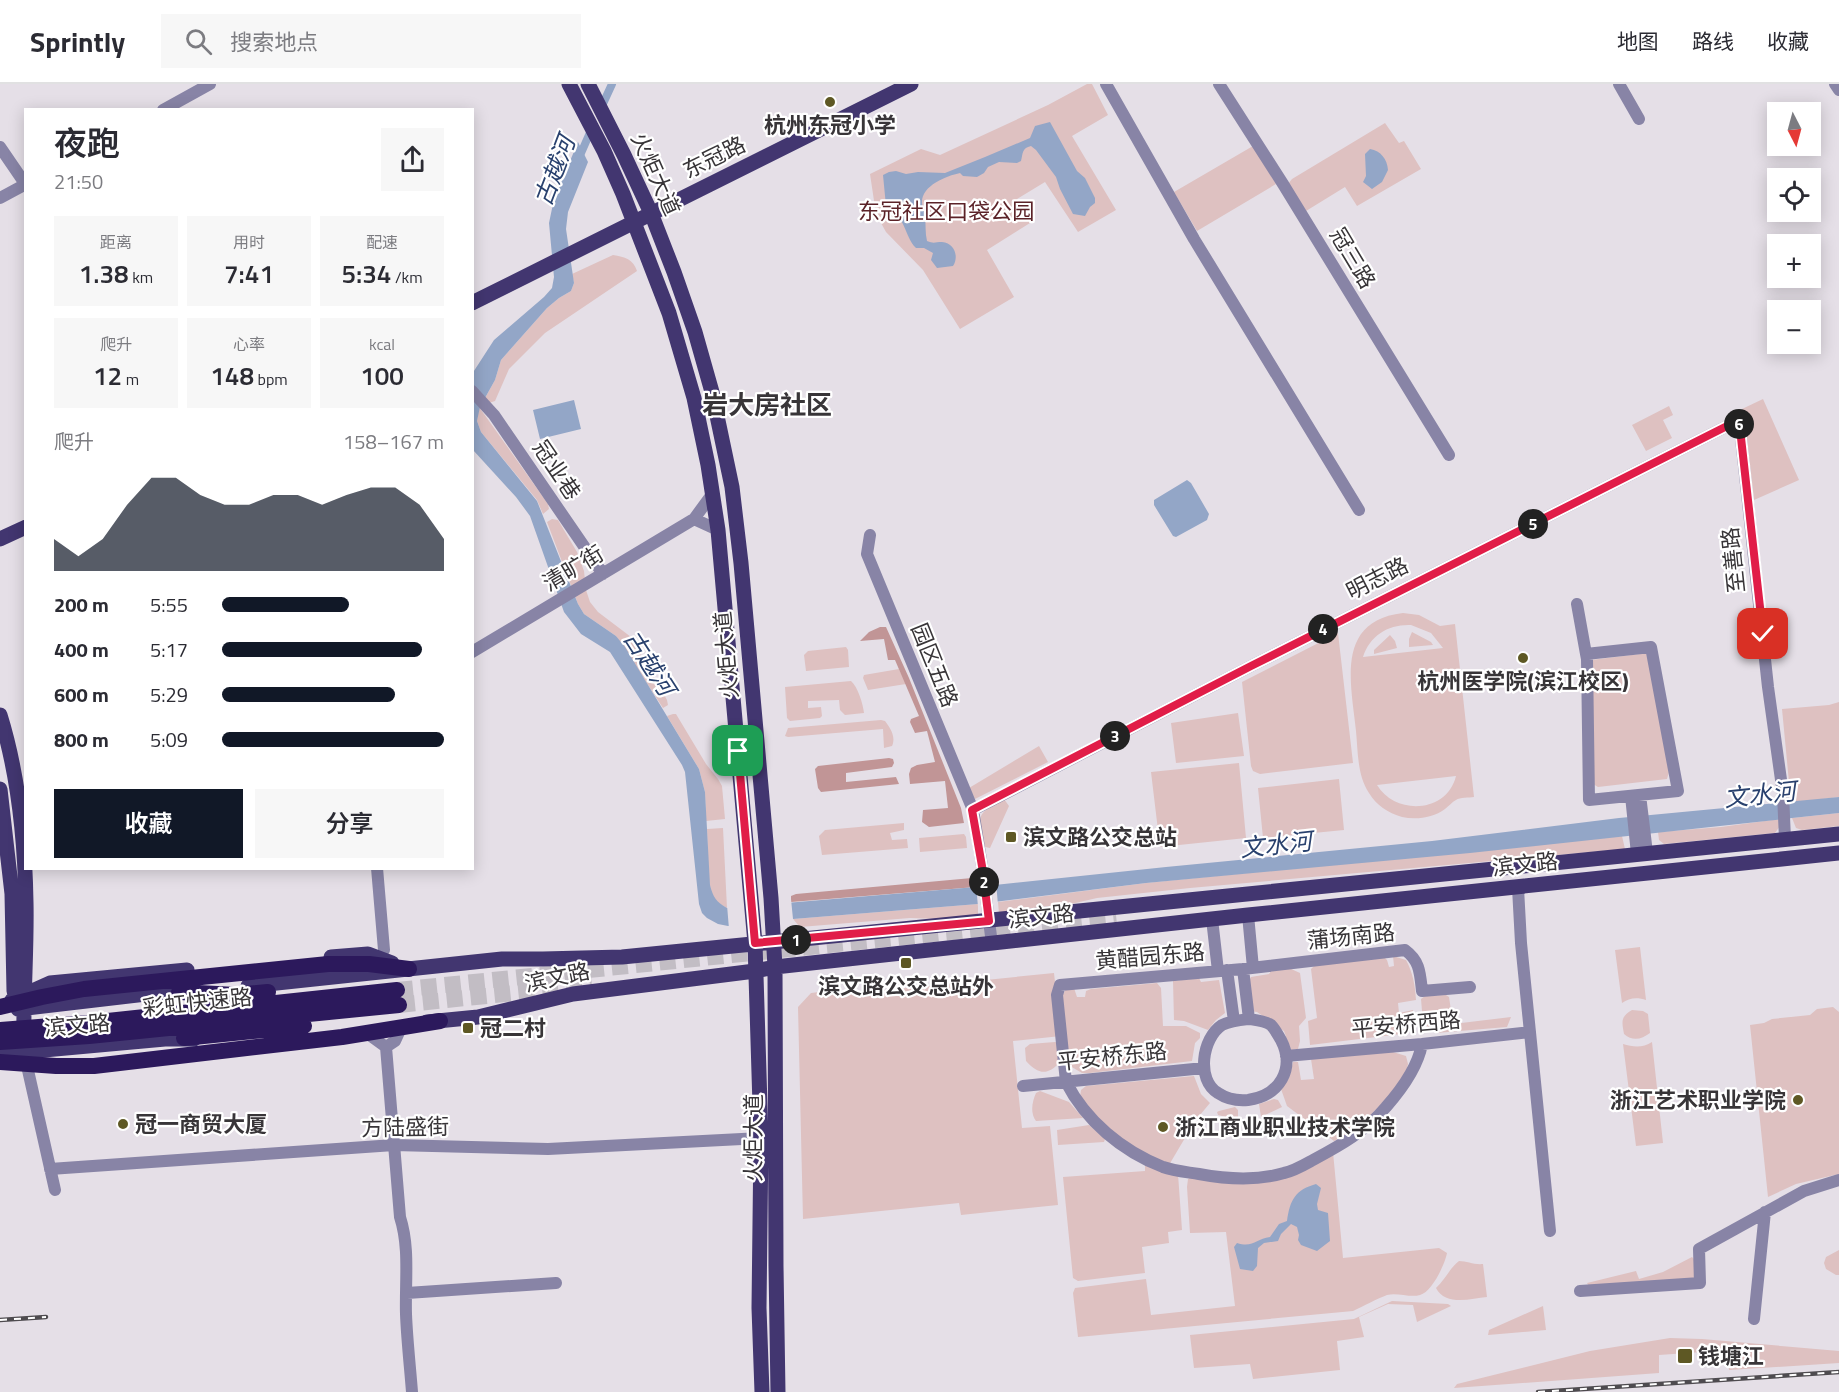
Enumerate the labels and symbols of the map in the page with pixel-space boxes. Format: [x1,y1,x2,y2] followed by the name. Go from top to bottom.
[823,95,837,109] marker: 杭州东冠小学
[1767,102,1821,156] north arrow
[764,108,896,142] place label: 杭州东冠小学
[524,127,585,211] water label: 古越河
[623,127,689,221] street label: 火炬大道
[677,127,751,187] street label: 东冠路
[858,194,1034,228] park label: 东冠社区口袋公园
[1321,221,1385,295] street label: 冠三路
[702,385,832,424] district label: 岩大房社区
[1724,409,1754,439] pin: 6
[524,433,590,507] street label: 冠业巷
[1518,509,1548,539] pin: 5
[1713,525,1753,595] street label: 至善路
[536,536,610,600] street label: 清旷街
[1340,548,1414,608] street label: 明志路
[1737,608,1788,659] pin
[705,610,747,700] street label: 火炬大道
[1308,614,1338,644] pin: 4
[903,618,967,712] street label: 园区五路
[615,622,687,706] water label: 古越河
[1516,651,1530,665] marker: 杭州医学院(滨江校区)
[1417,664,1629,698] place label: 杭州医学院(滨江校区)
[1100,721,1130,751] pin: 3
[712,725,763,776] pin
[1722,772,1802,816] water label: 文水河
[1023,820,1177,854] place label: 滨文路公交总站
[1238,822,1318,866] water label: 文水河
[1004,830,1018,844] marker: 滨文路公交总站
[1490,844,1560,884] street label: 滨文路
[969,867,999,897] pin: 2
[1006,896,1076,936] street label: 滨文路
[1305,914,1397,958] street label: 蒲场南路
[781,925,811,955] pin: 1
[1094,934,1206,978] street label: 黄醋园东路
[521,954,593,1000] street label: 滨文路
[899,956,913,970] marker: 滨文路公交总站外
[818,969,994,1003] place label: 滨文路公交总站外
[141,979,253,1025] street label: 彩虹快速路
[1350,1002,1462,1046] street label: 平安桥西路
[43,1005,111,1045] street label: 滨文路
[480,1011,546,1045] place label: 冠二村
[461,1021,475,1035] marker: 冠二村
[1056,1033,1168,1079] street label: 平安桥东路
[1610,1083,1786,1117] place label: 浙江艺术职业学院
[1791,1093,1805,1107] marker: 浙江艺术职业学院
[736,1094,770,1182] street label: 火炬大道
[135,1107,267,1141] place label: 冠一商贸大厦
[361,1109,449,1145] street label: 方陆盛街
[1175,1110,1395,1144] place label: 浙江商业职业技术学院
[116,1117,130,1131] marker: 冠一商贸大厦
[1156,1120,1170,1134] marker: 浙江商业职业技术学院
[1698,1339,1764,1373] place label: 钱塘江
[1676,1347,1694,1365] marker: 钱塘江

